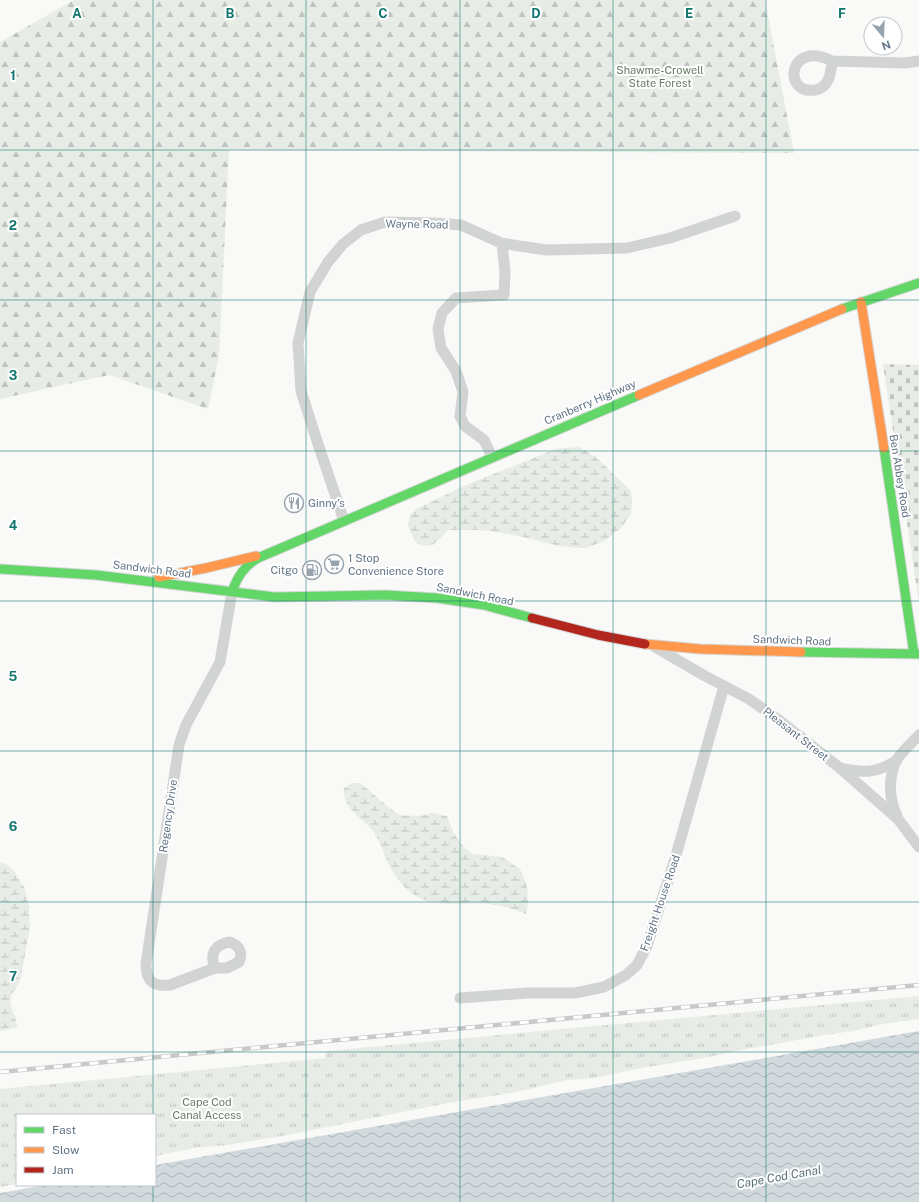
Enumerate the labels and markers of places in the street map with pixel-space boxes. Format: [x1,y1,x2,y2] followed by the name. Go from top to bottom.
[283,492,305,514] restaurant icon: Ginny's
[308,497,345,509] place label: Ginny's
[348,552,444,577] place label: 1 Stop Convenience Store
[323,553,345,575] supermarket icon: 1 Stop Convenience Store
[301,559,323,581] fuel station icon: Citgo
[270,564,298,576] place label: Citgo

